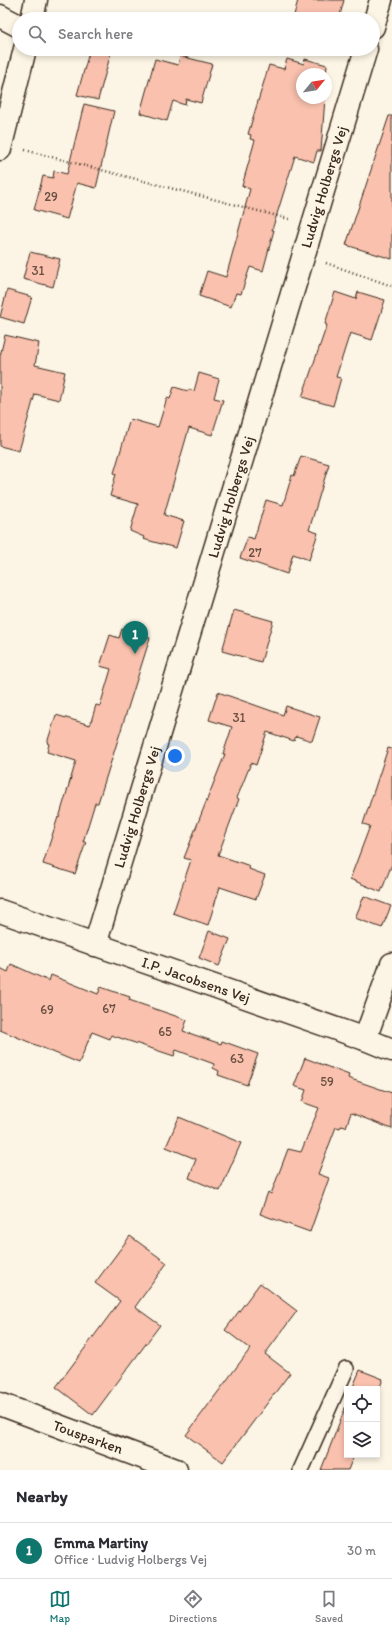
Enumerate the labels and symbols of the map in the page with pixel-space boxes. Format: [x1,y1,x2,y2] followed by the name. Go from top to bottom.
[296,68,332,104] north arrow
[297,124,351,250] street label: Ludvig Holbergs Vej
[44,189,58,204] house number: 29
[31,263,45,278] house number: 31
[204,434,258,560] street label: Ludvig Holbergs Vej
[248,545,262,560] house number: 27
[122,621,148,654] pin: 1
[232,710,246,725] house number: 31
[110,744,164,870] street label: Ludvig Holbergs Vej
[165,746,185,766] your location
[139,953,253,1007] street label: I.P. Jacobsens Vej
[102,1001,116,1016] house number: 67
[40,1002,54,1017] house number: 69
[158,1024,172,1039] house number: 65
[230,1051,244,1066] house number: 63
[320,1074,334,1089] house number: 59
[50,1416,126,1458] street label: Tousparken

